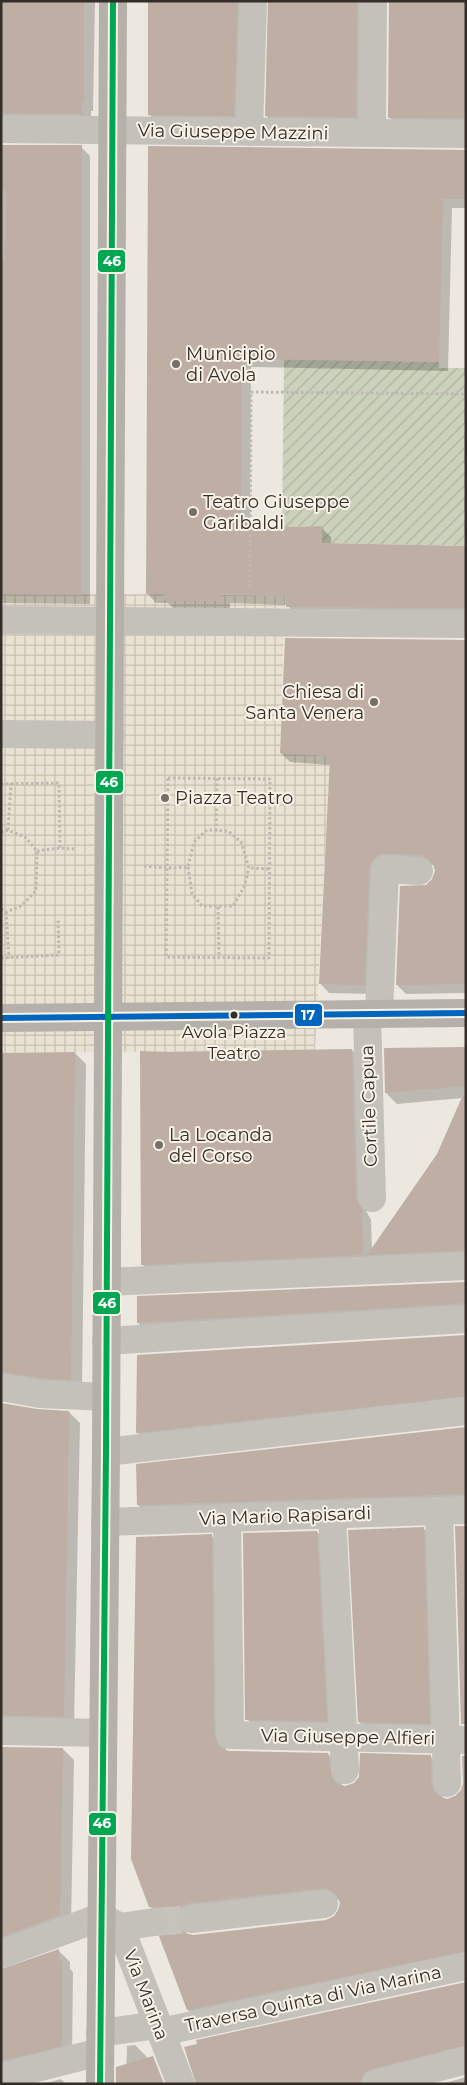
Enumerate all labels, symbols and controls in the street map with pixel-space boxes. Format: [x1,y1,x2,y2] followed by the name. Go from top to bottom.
[137,119,329,145] street label: Via Giuseppe Mazzini
[97,249,126,273] line badge: 46
[103,252,121,270] text: 46
[186,343,275,386] place label: Municipio di Avola
[170,358,182,370] marker: Municipio di Avola
[203,491,350,534] place label: Teatro Giuseppe Garibaldi
[187,506,199,518] marker: Teatro Giuseppe Garibaldi
[245,681,364,724] place label: Chiesa di Santa Venera
[368,696,380,708] marker: Chiesa di Santa Venera
[95,770,124,794] line badge: 46
[100,773,118,791] text: 46
[175,787,293,809] place label: Piazza Teatro
[159,792,171,804] marker: Piazza Teatro
[294,1003,323,1027] line badge: 17
[301,1006,315,1024] text: 17
[229,1010,239,1020] marker: Avola Piazza Teatro
[182,1022,286,1063] place label: Avola Piazza Teatro
[356,1045,382,1167] street label: Cortile Capua
[169,1124,272,1167] place label: La Locanda del Corso
[153,1139,165,1151] marker: La Locanda del Corso
[92,1291,121,1315] line badge: 46
[98,1294,116,1312] text: 46
[199,1502,371,1530] street label: Via Mario Rapisardi
[261,1724,435,1750] street label: Via Giuseppe Alfieri
[88,1812,117,1836] line badge: 46
[93,1814,111,1832] text: 46
[119,1947,173,2043] street label: Via Marina
[183,1961,443,2037] street label: Traversa Quinta di Via Marina

